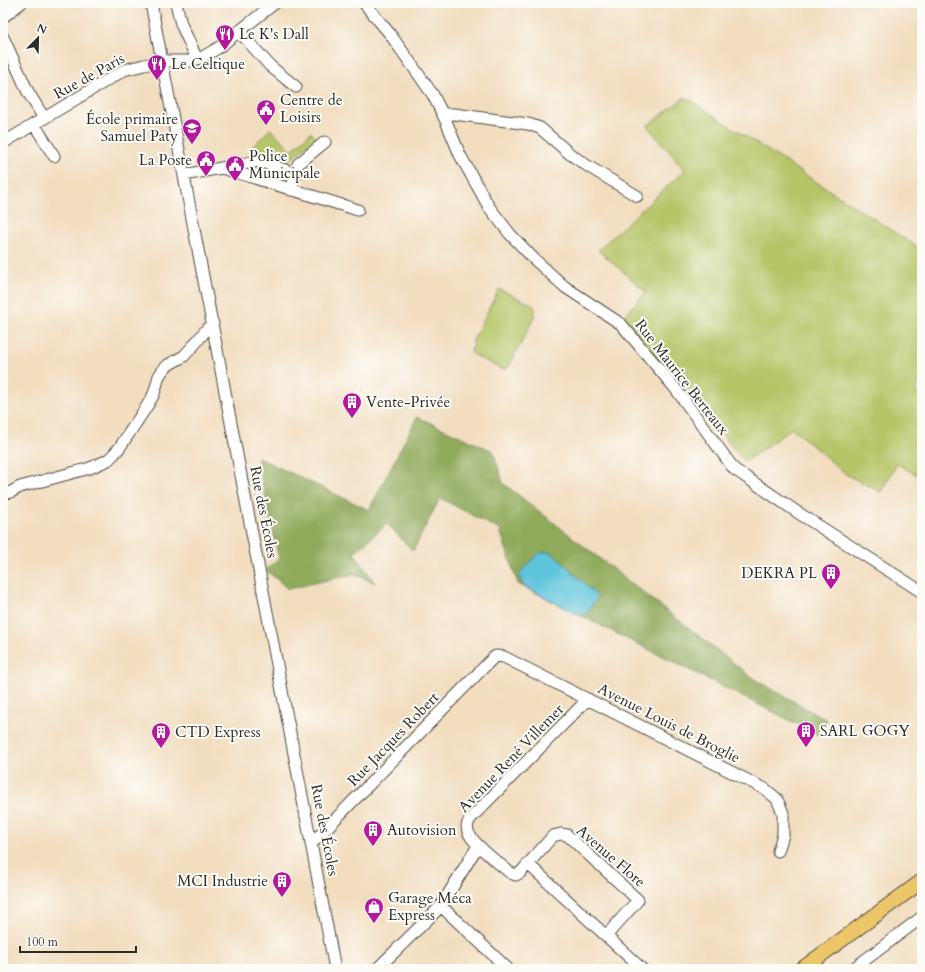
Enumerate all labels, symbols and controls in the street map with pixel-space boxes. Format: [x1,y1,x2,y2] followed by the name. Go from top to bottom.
[18,18,58,58] north arrow
[34,20,49,38] text: N
[214,23,236,51] restaurant icon: Le K's Dall
[239,24,309,44] place label: Le K's Dall
[50,48,128,104] street label: Rue de Paris
[146,53,168,81] restaurant icon: Le Celtique
[171,54,245,74] place label: Le Celtique
[280,90,343,127] place label: Centre de Loisirs
[255,98,277,126] public building icon: Centre de Loisirs
[86,109,178,146] place label: École primaire Samuel Paty
[181,117,203,145] school or university icon: École primaire Samuel Paty
[249,146,320,183] place label: Police Municipale
[195,149,217,177] public building icon: La Poste
[139,150,192,170] place label: La Poste
[224,154,246,182] public building icon: Police Municipale
[630,315,734,439] street label: Rue Maurice Berteaux
[341,391,363,419] building icon: Vente-Privée
[366,392,451,412] place label: Vente-Privée
[245,464,283,560] street label: Rue des Écoles
[820,562,842,590] building icon: DEKRA PL
[741,563,818,583] place label: DEKRA PL
[594,678,744,768] street label: Avenue Louis de Broglie
[343,687,443,790] street label: Rue Jacques Robert
[454,699,569,817] street label: Avenue René Villemer
[795,720,817,748] building icon: SARL GOGY
[150,721,172,749] building icon: CTD Express
[820,721,910,741] place label: SARL GOGY
[175,722,261,742] place label: CTD Express
[306,782,344,878] street label: Rue des Écoles
[362,819,384,847] building icon: Autovision
[387,820,457,840] place label: Autovision
[572,820,650,892] street label: Avenue Flore
[271,870,293,898] building icon: MCI Industrie
[177,871,268,891] place label: MCI Industrie
[388,888,472,925] place label: Garage Méca Express
[363,896,385,924] shop icon: Garage Méca Express
[20,928,136,954] scale bar
[26,934,59,950] text: 100 m

